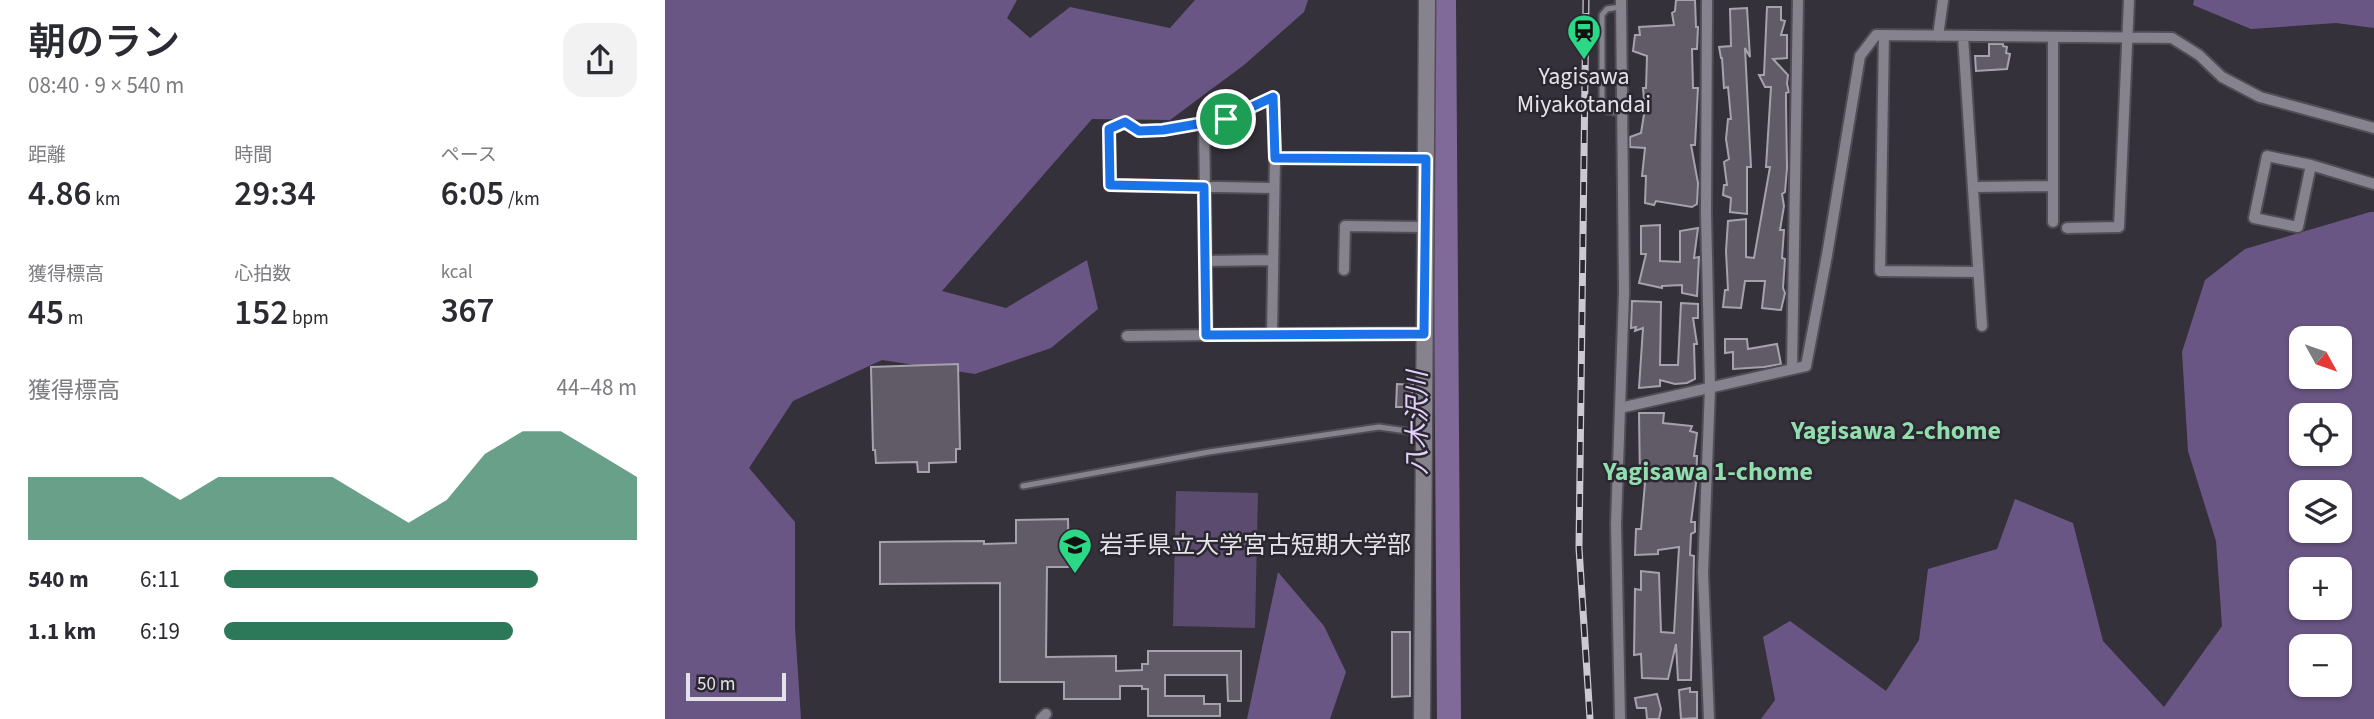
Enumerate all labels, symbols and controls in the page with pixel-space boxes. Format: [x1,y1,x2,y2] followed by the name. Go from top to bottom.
[1565,12,1603,61] station icon: Yagisawa Miyakotandai
[28,16,180,70] text: 朝のラン
[563,23,637,97] button: share
[1517,59,1651,122] place label: Yagisawa Miyakotandai
[28,69,184,102] text: 08:40 · 9 × 540 m
[1196,89,1256,149] pin
[1207,100,1245,138] icon: arrive
[28,142,66,169] text: 距離
[234,142,272,169] text: 時間
[441,142,497,169] text: ペース
[28,169,92,219] text: 4.86
[234,169,316,219] text: 29:34
[441,169,504,219] text: 6:05
[92,186,120,213] text: km
[504,186,540,213] text: /km
[441,259,473,286] text: kcal
[28,261,104,288] text: 獲得標高
[234,261,291,288] text: 心拍数
[441,286,495,336] text: 367
[28,288,64,338] text: 45
[234,288,288,338] text: 152
[64,305,83,332] text: m
[288,305,329,332] text: bpm
[2289,326,2352,388] north arrow
[2289,326,2352,697] map controls
[1399,368,1436,475] water label: 八木沢川
[557,371,637,404] text: 44–48 m
[28,374,120,407] text: 獲得標高
[2289,403,2352,466] button: locate
[1790,412,2001,449] district label: Yagisawa 2-chome
[1602,453,1813,490] district label: Yagisawa 1-chome
[2289,480,2352,543] button: layers
[1056,526,1094,575] school or university icon: 岩手県立大学宮古短期大学部
[1099,528,1411,563] place label: 岩手県立大学宮古短期大学部
[2289,557,2352,620] button: +
[28,563,89,596] text: 540 m
[140,563,180,596] text: 6:11
[28,615,96,648] text: 1.1 km
[140,615,180,648] text: 6:19
[2289,634,2352,697] button: −
[686,670,786,702] scale bar
[697,671,735,698] text: 50 m

